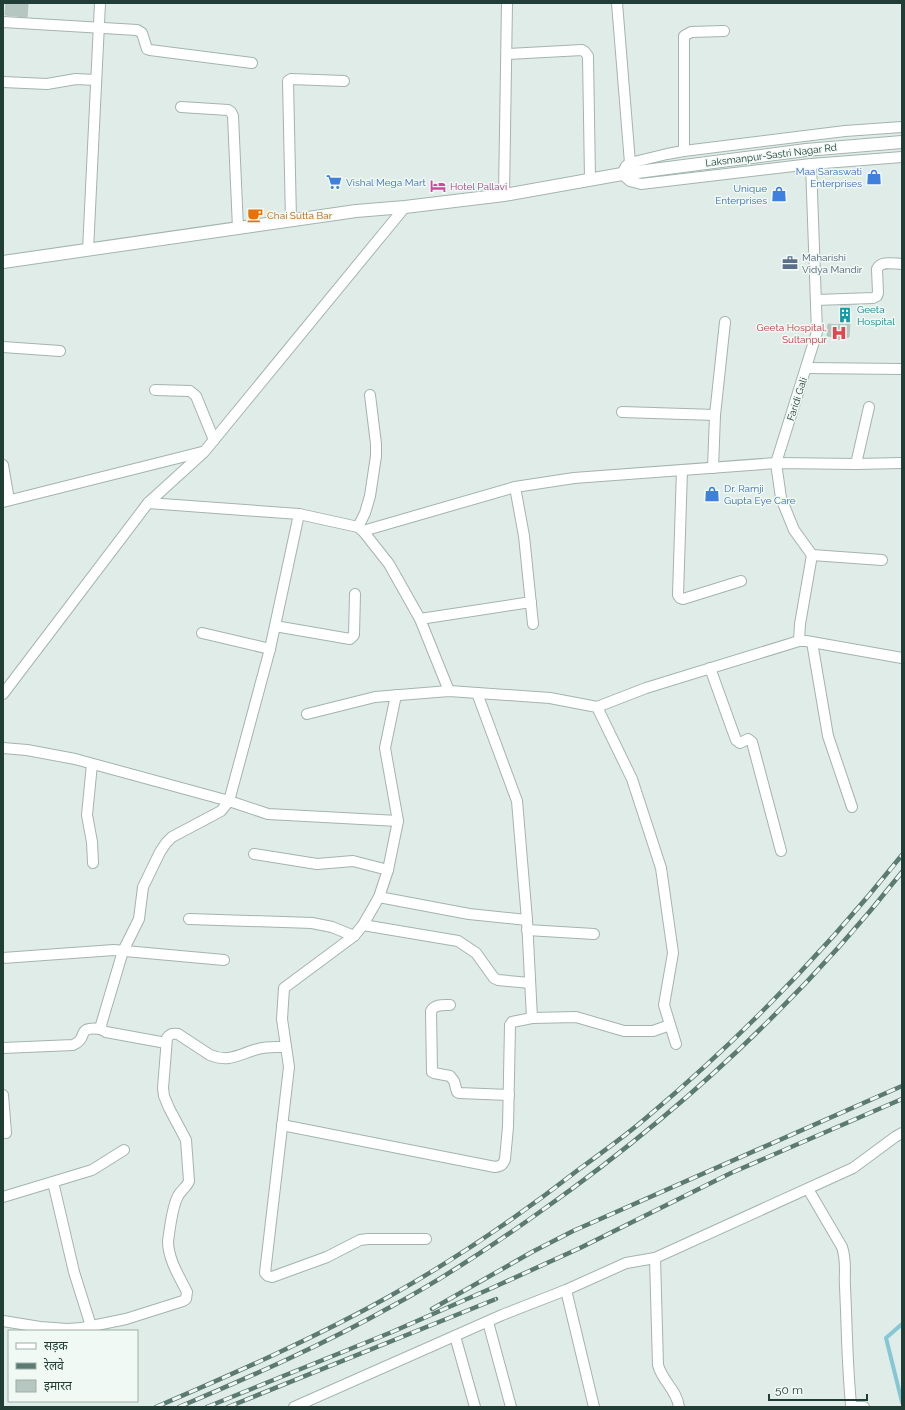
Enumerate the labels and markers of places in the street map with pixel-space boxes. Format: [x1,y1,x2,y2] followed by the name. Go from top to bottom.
[796,166,862,189] place label: Maa Saraswati Enterprises
[865,168,883,186] shop icon: Maa Saraswati Enterprises
[325,173,343,191] supermarket icon: Vishal Mega Mart
[346,177,426,188] place label: Vishal Mega Mart
[429,177,447,195] hotel icon: Hotel Pallavi
[450,181,507,192] place label: Hotel Pallavi
[715,183,767,206] place label: Unique Enterprises
[770,185,788,203] shop icon: Unique Enterprises
[246,206,264,224] cafe icon: Chai Sutta Bar
[267,210,333,221] place label: Chai Sutta Bar
[802,252,863,275] place label: Maharishi Vidya Mandir
[781,254,799,272] office icon: Maharishi Vidya Mandir
[857,304,895,327] place label: Geeta Hospital
[836,306,854,324] building icon: Geeta Hospital
[757,322,827,345] place label: Geeta Hospital, Sultanpur
[830,324,848,342] hospital icon: Geeta Hospital, Sultanpur
[724,483,796,506] place label: Dr. Ramji Gupta Eye Care
[703,485,721,503] shop icon: Dr. Ramji Gupta Eye Care

